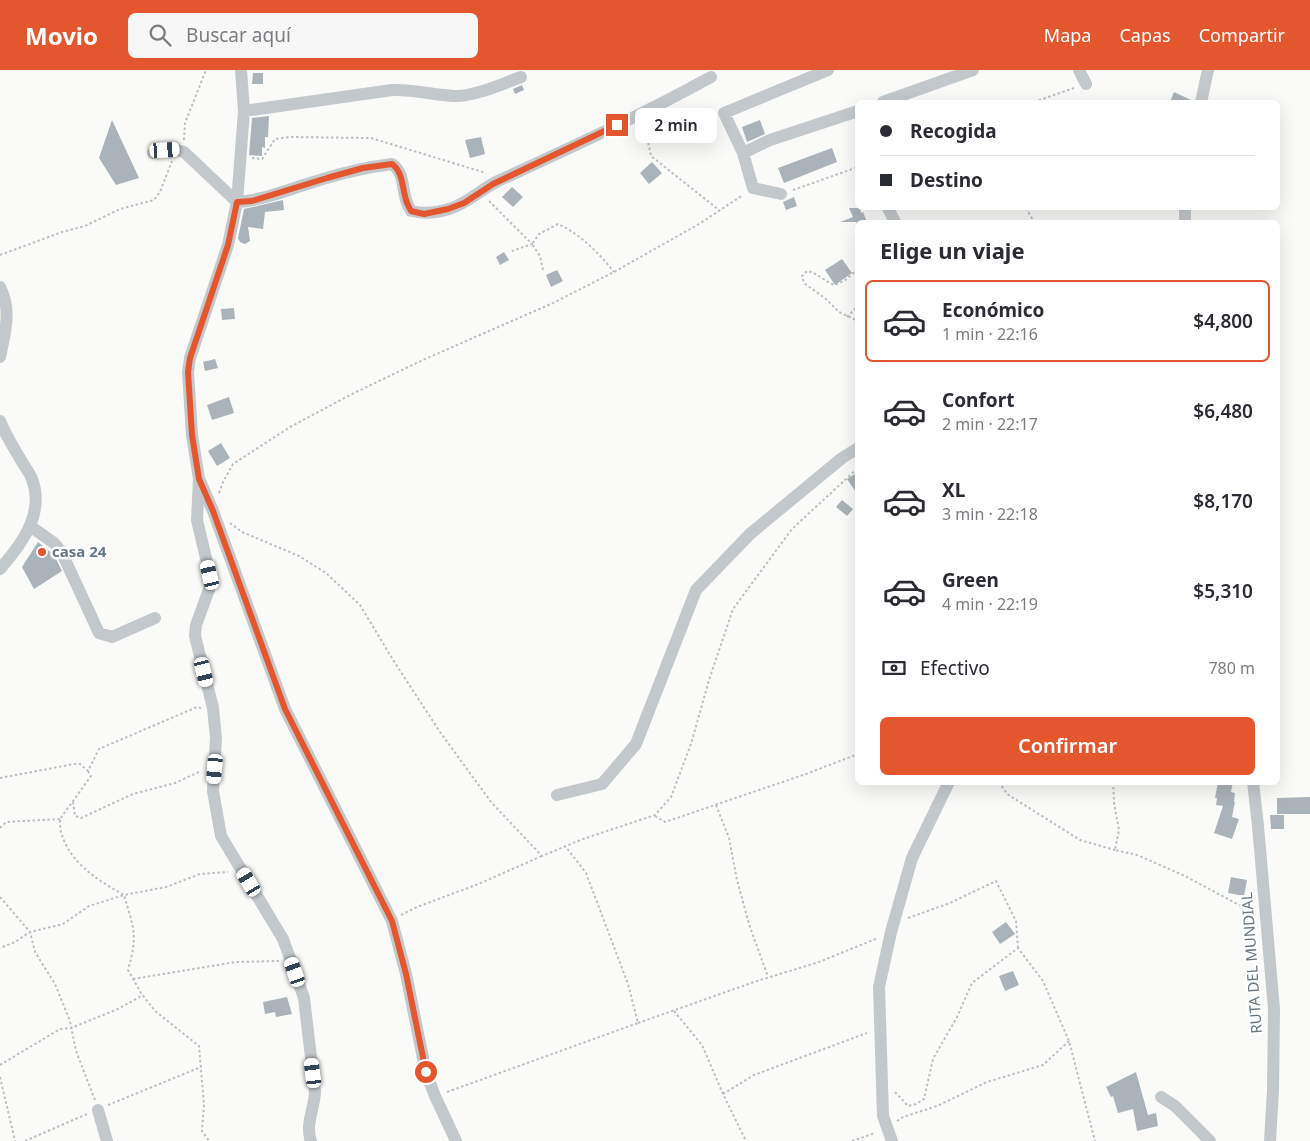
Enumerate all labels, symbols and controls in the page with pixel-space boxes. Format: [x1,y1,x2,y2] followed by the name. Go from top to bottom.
[128,13,478,58] search box
[25,19,98,52] text: Movio
[146,21,174,49] icon: search
[186,22,291,48] text: Buscar aquí
[1044,23,1091,47] text: Mapa
[1119,23,1171,47] text: Capas
[1199,23,1285,47] text: Compartir
[634,108,717,142] callout: 2 min
[606,114,628,136] route end
[654,114,698,136] text: 2 min
[910,118,997,144] text: Recogida
[149,142,180,158] car
[910,167,983,193] text: Destino
[880,235,1025,265] text: Elige un viaje
[942,297,1044,323] text: Económico
[882,299,927,344] icon: car
[1193,308,1253,334] text: $4,800
[942,323,1038,345] text: 1 min · 22:16
[942,387,1014,413] text: Confort
[882,389,927,434] icon: car
[1193,398,1253,424] text: $6,480
[942,413,1038,435] text: 2 min · 22:17
[942,477,965,503] text: XL
[882,479,927,524] icon: car
[1193,488,1253,514] text: $8,170
[942,503,1038,525] text: 3 min · 22:18
[52,541,107,561] place label: casa 24
[36,546,48,558] marker: casa 24
[199,559,220,591] car
[942,567,999,593] text: Green
[882,569,927,614] icon: car
[1193,578,1253,604] text: $5,310
[942,593,1038,615] text: 4 min · 22:19
[880,654,908,682] icon: cash
[920,655,990,681] text: Efectivo
[193,656,214,688] car
[1208,657,1255,679] text: 780 m
[880,717,1255,775] button: Confirmar
[206,753,223,785] car
[234,865,263,899] car
[1236,892,1266,1034] street label: RUTA DEL MUNDIAL
[283,955,306,989] car
[303,1057,322,1089] car
[415,1061,437,1083] route start

